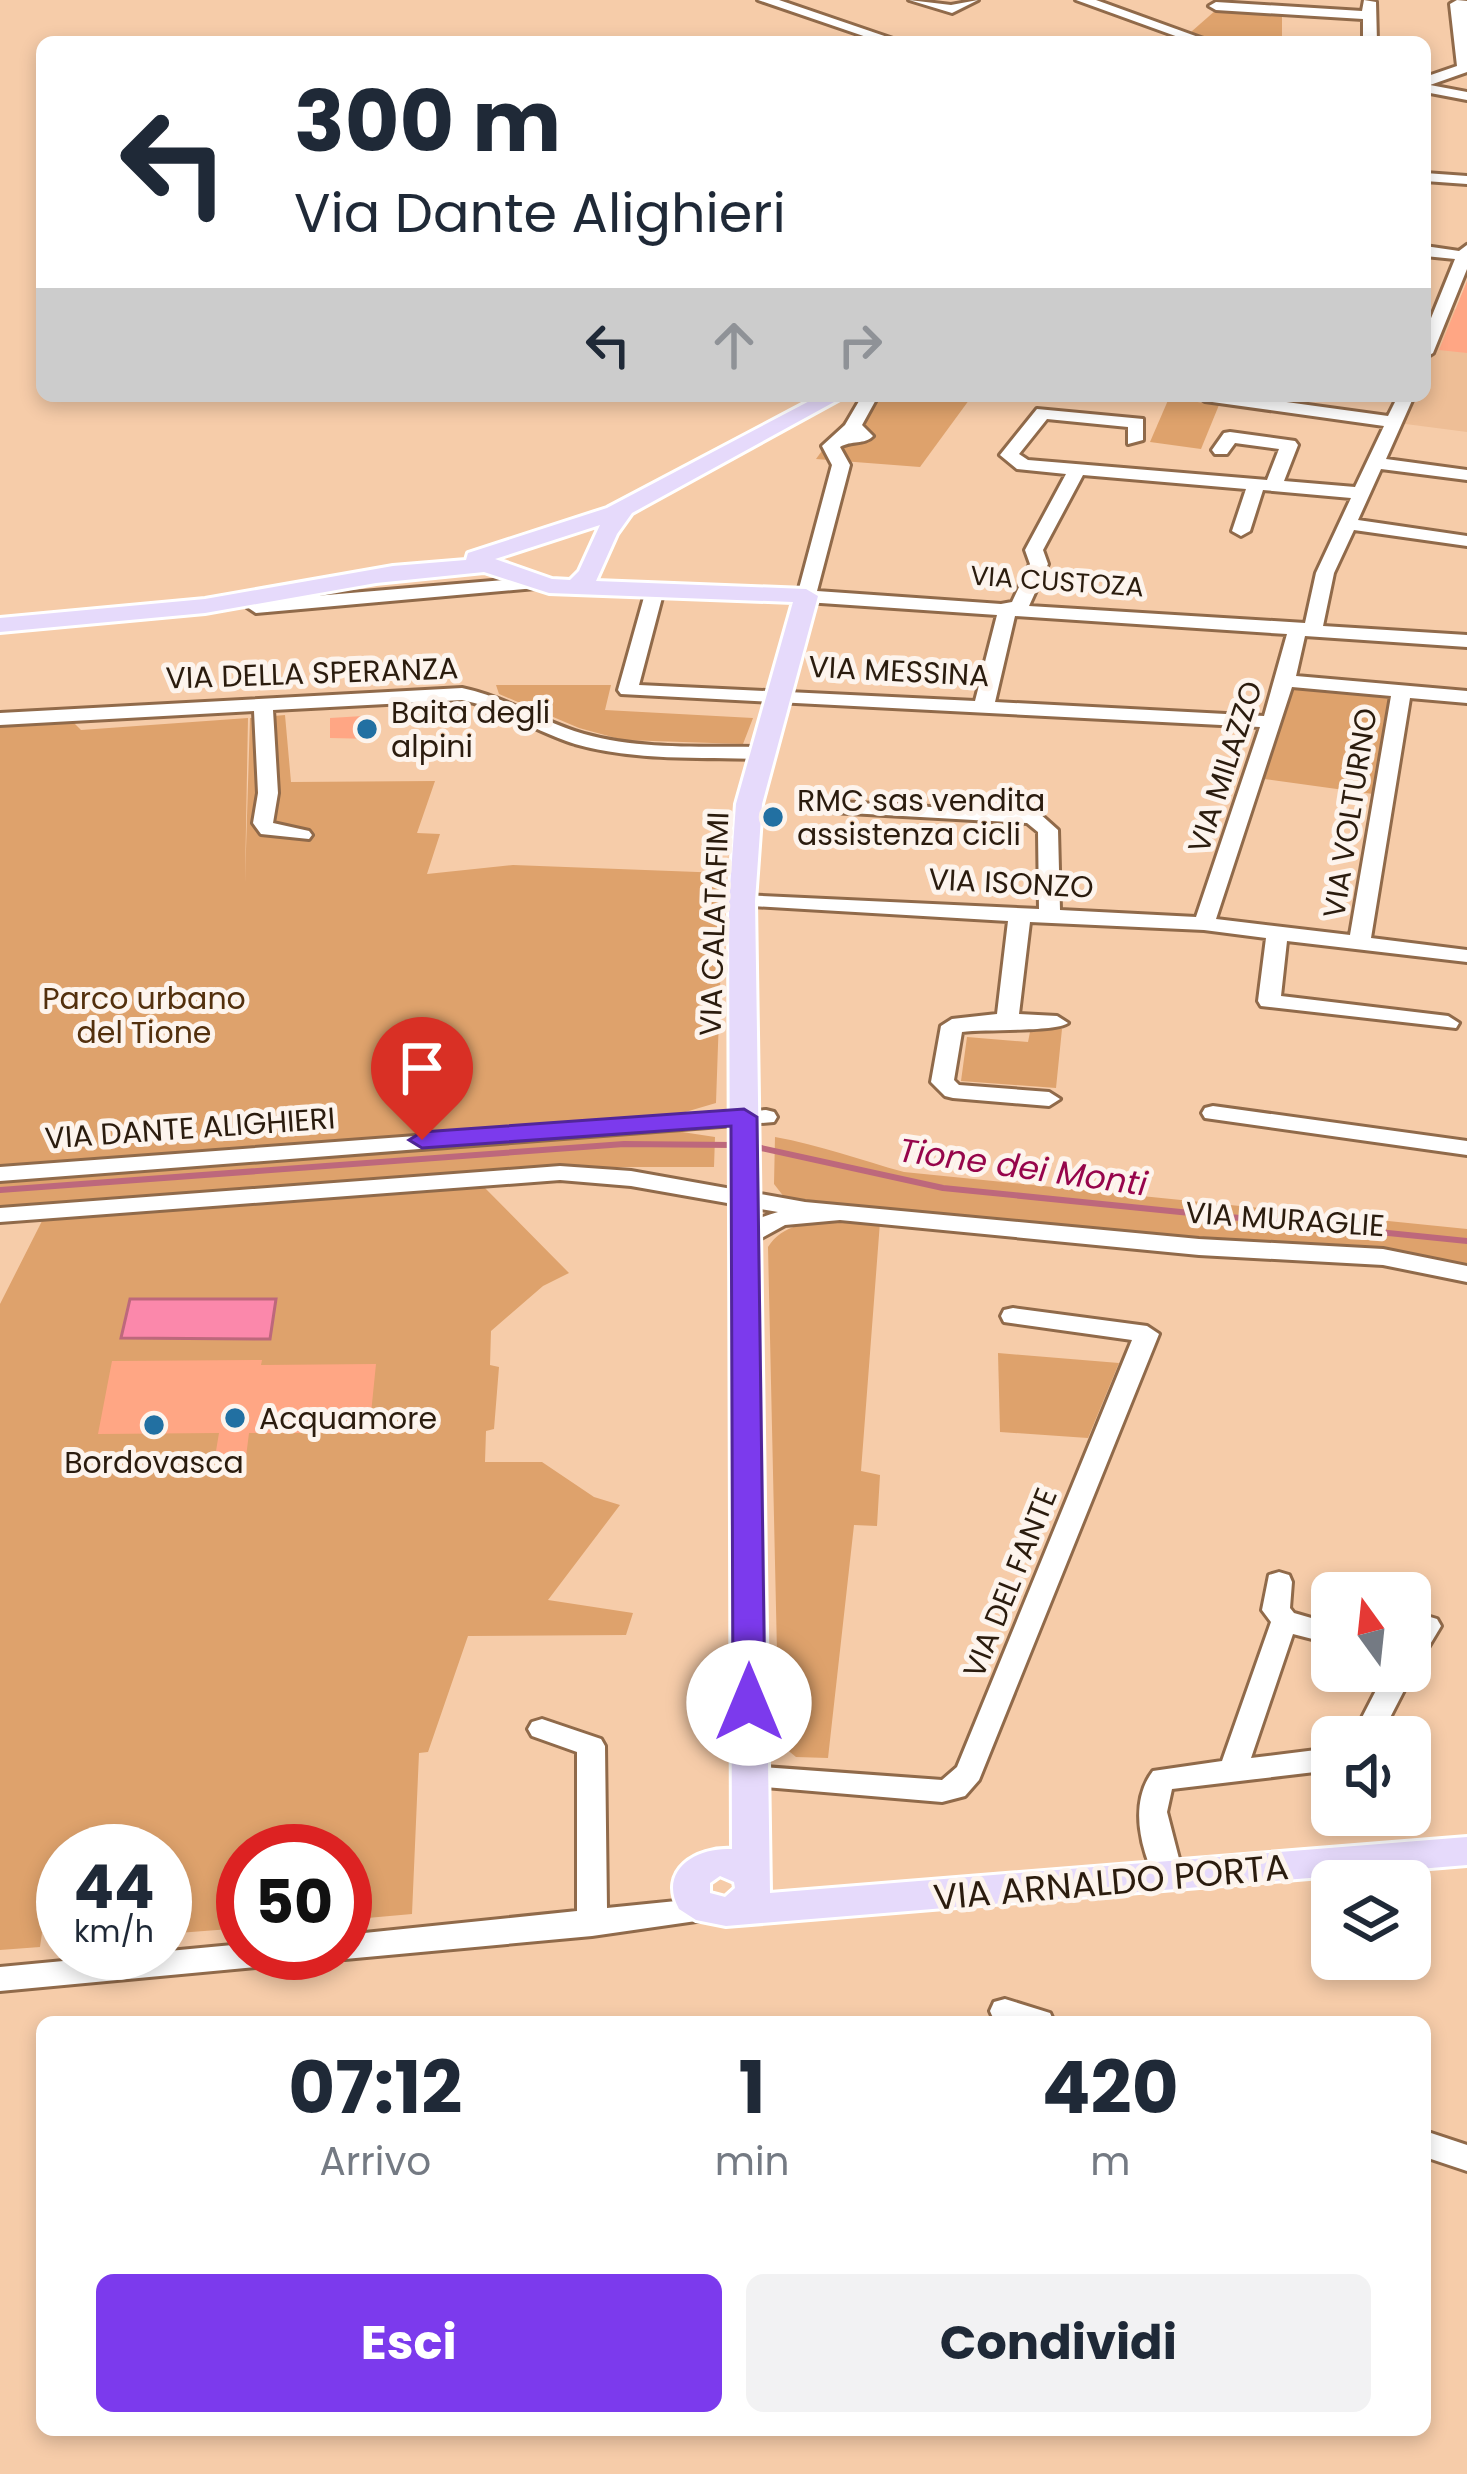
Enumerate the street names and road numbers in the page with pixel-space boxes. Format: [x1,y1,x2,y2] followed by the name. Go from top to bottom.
[969,556,1145,606] street label: VIA CUSTOZA
[807,645,991,697] street label: VIA MESSINA
[165,646,459,700] street label: VIA DELLA SPERANZA
[1177,676,1273,858] street label: VIA MILAZZO
[1312,705,1388,921] street label: VIA VOLTURNO
[689,811,739,1037] street label: VIA CALATAFIMI
[927,857,1095,909] street label: VIA ISONZO
[43,1096,337,1160] street label: VIA DANTE ALIGHIERI
[1184,1191,1386,1247] street label: VIA MURAGLIE
[952,1482,1068,1684] street label: VIA DEL FANTE
[931,1841,1291,1923] street label: VIA ARNALDO PORTA

